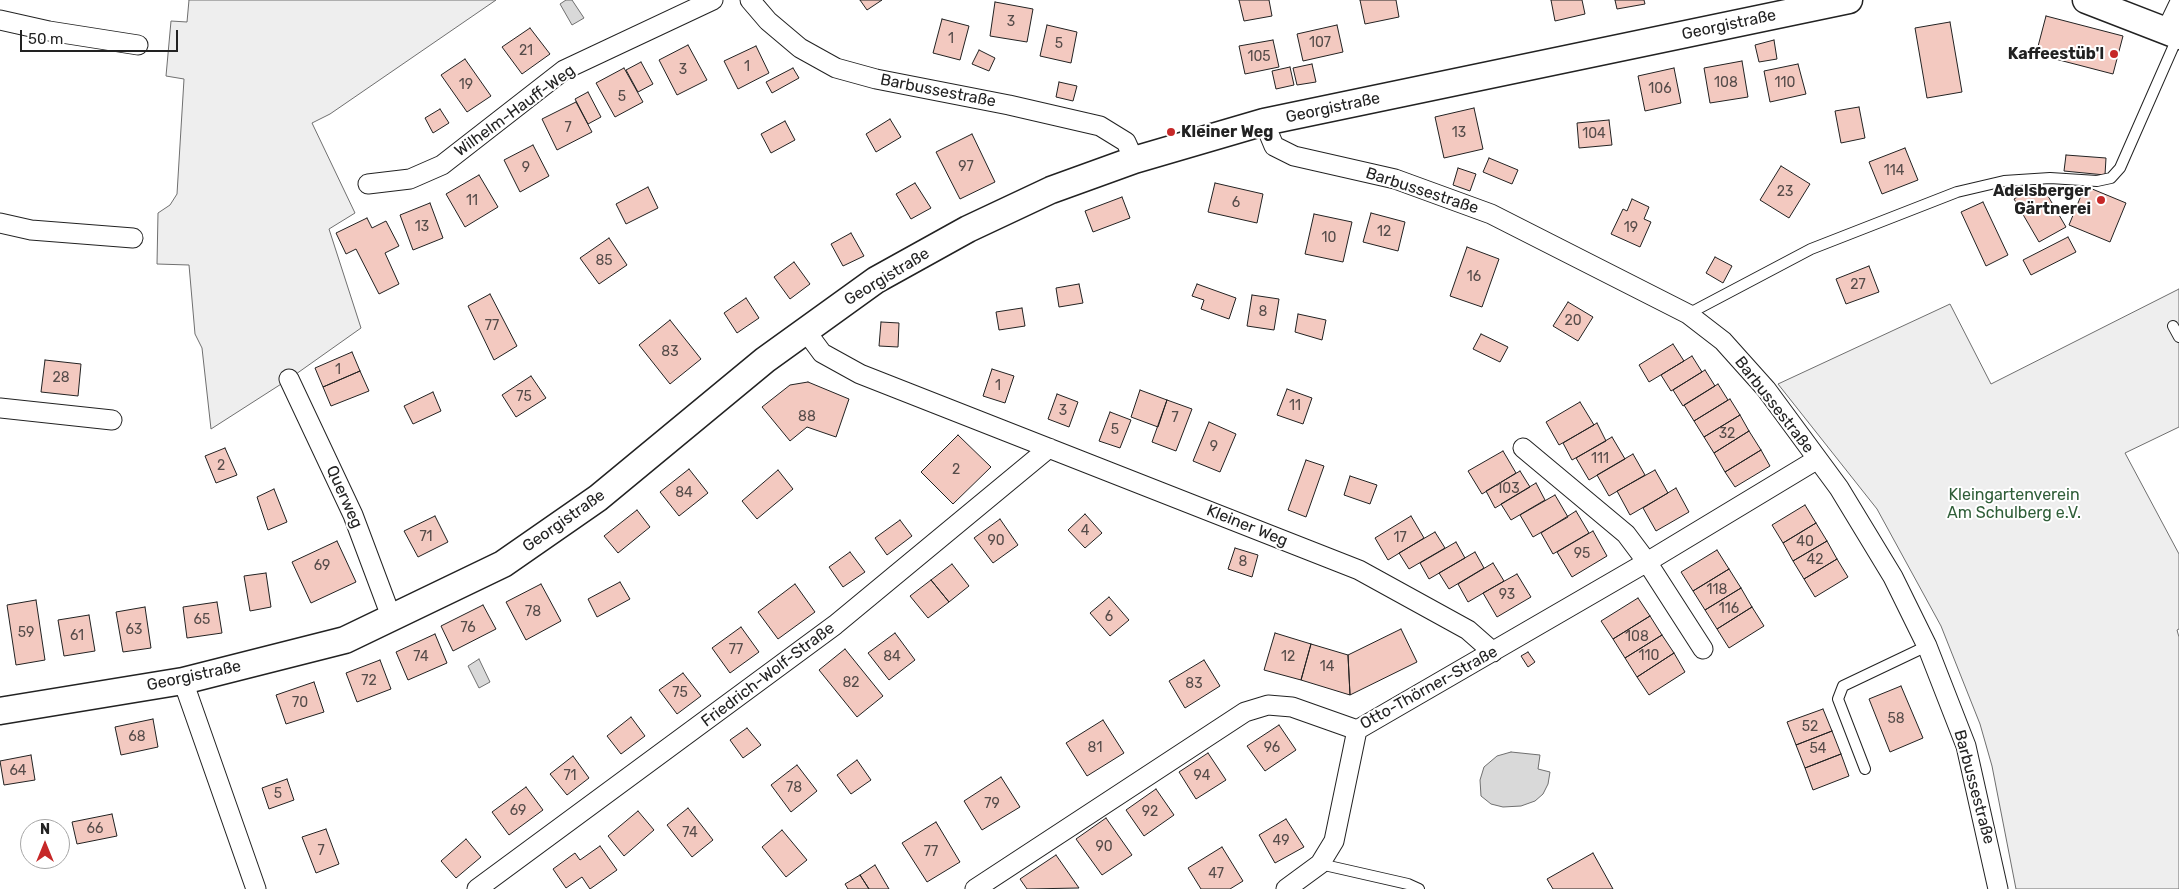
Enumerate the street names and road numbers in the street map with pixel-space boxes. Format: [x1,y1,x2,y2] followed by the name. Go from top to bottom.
[1680,6,1778,44] street label: Georgistraße
[451,61,579,161] street label: Wilhelm-Hauff-Weg
[878,70,998,112] street label: Barbussestraße
[1284,89,1382,127] street label: Georgistraße
[1363,164,1481,218] street label: Barbussestraße
[841,244,933,310] street label: Georgistraße
[1730,353,1818,457] street label: Barbussestraße
[322,463,366,531] street label: Querweg
[519,486,609,556] street label: Georgistraße
[1204,501,1290,551] street label: Kleiner Weg
[698,619,838,731] street label: Friedrich-Wolf-Straße
[1357,642,1501,734] street label: Otto-Thörner-Straße
[145,657,243,695] street label: Georgistraße
[1950,728,1998,846] street label: Barbussestraße

